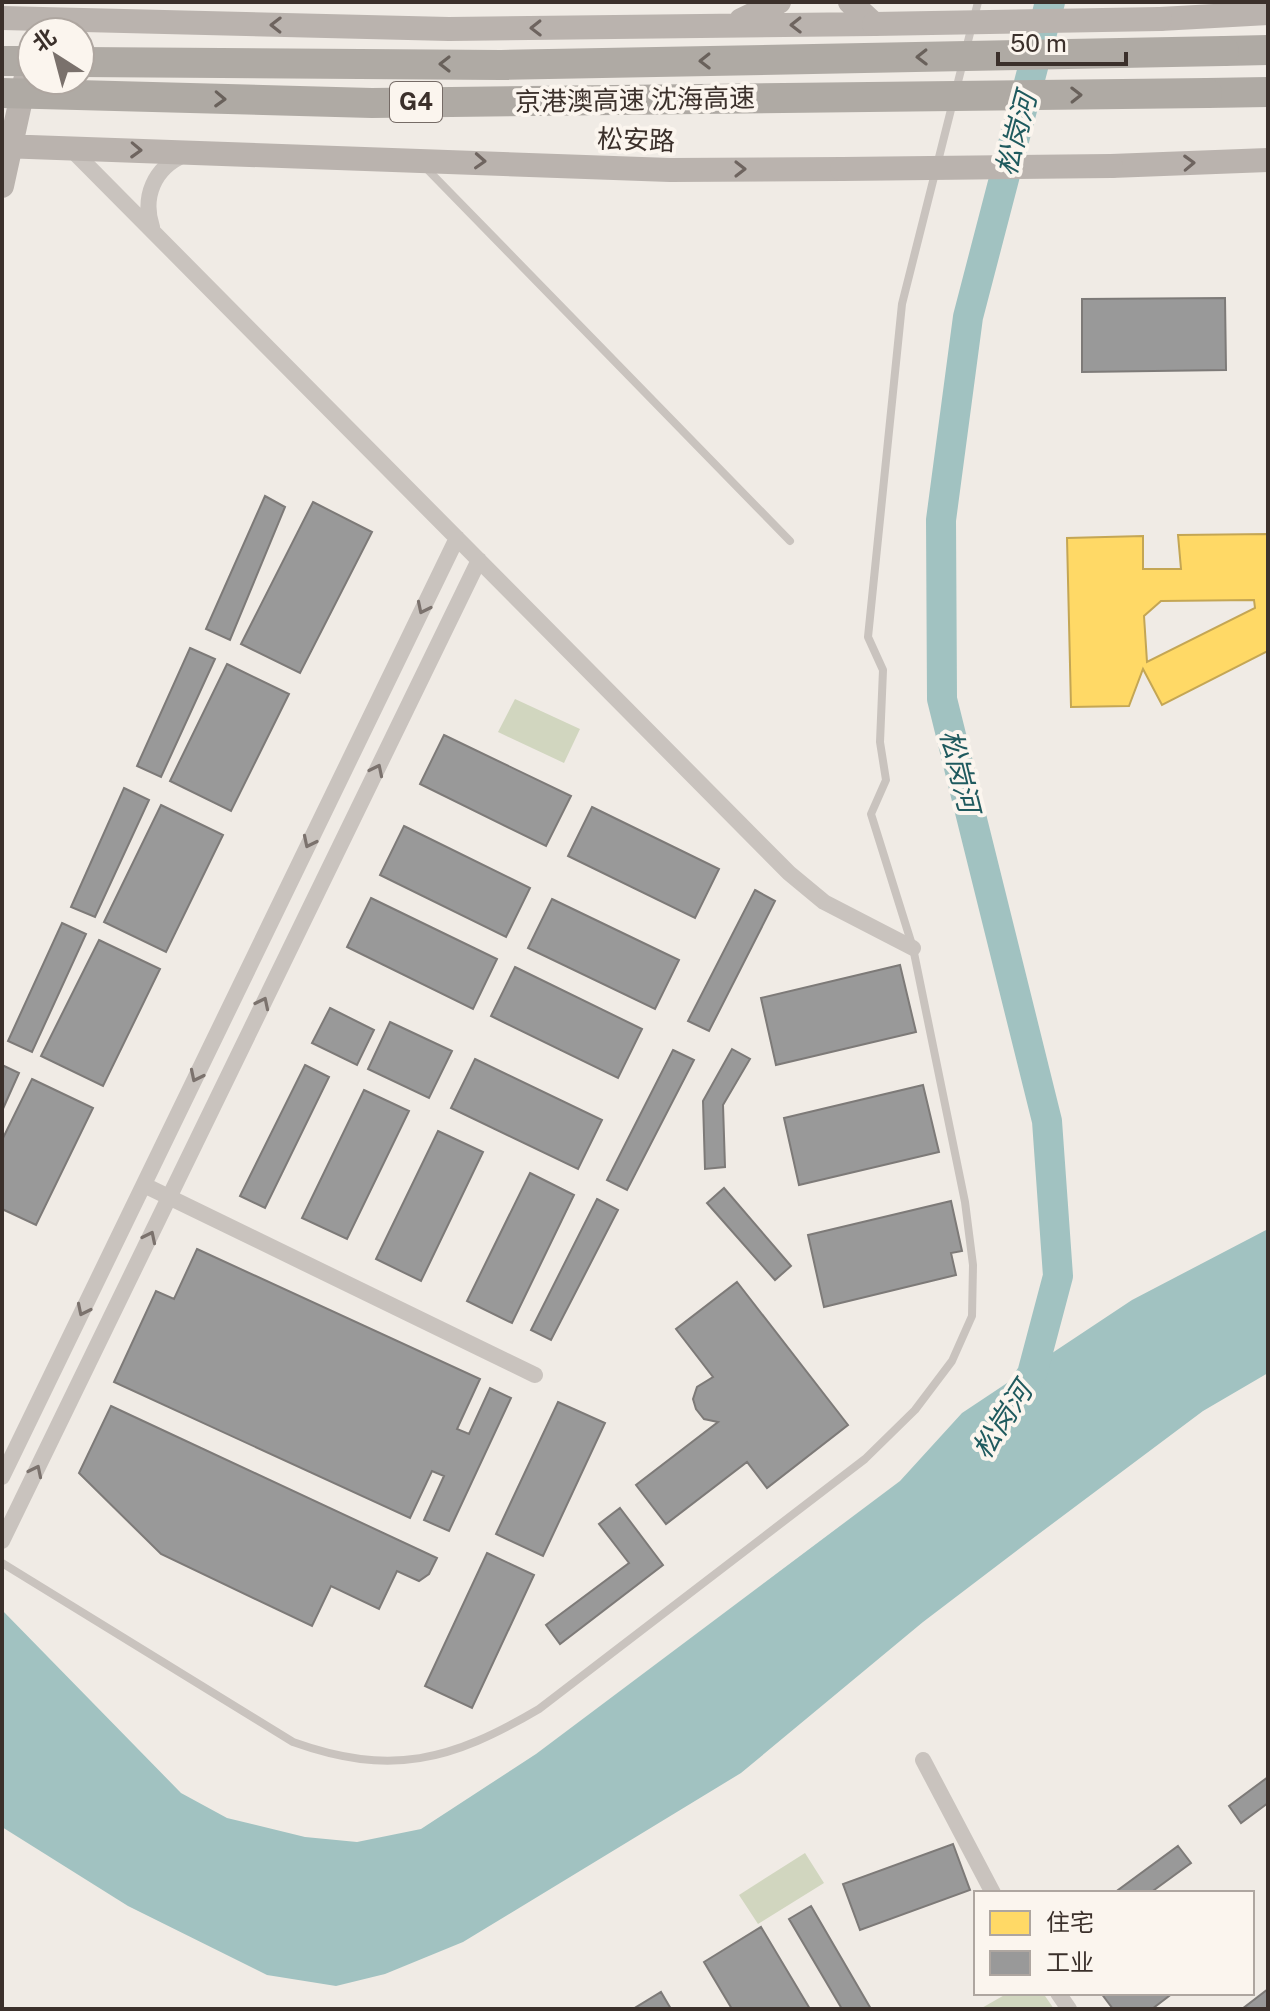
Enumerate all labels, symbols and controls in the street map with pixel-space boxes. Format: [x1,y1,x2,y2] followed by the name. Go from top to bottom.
[16,16,96,96] north arrow
[269,16,282,34] one-way arrow
[789,16,802,34] one-way arrow
[998,16,1126,66] scale bar
[529,19,542,37] one-way arrow
[28,23,61,57] text: 北
[1010,29,1067,57] text: 50 m
[915,48,928,66] one-way arrow
[698,52,711,70] one-way arrow
[438,55,451,73] one-way arrow
[390,82,442,122] road number: G4
[515,82,755,117] street label: 京港澳高速 沈海高速
[989,84,1044,179] water label: 松岗河
[1070,86,1083,104] one-way arrow
[214,90,227,107] one-way arrow
[596,123,676,156] street label: 松安路
[130,141,143,158] one-way arrow
[474,152,487,169] one-way arrow
[1183,154,1196,171] one-way arrow
[734,160,747,178] one-way arrow
[417,600,433,615] one-way arrow
[934,726,988,820] water label: 松岗河
[367,763,383,778] one-way arrow
[304,834,319,849] one-way arrow
[253,997,269,1012] one-way arrow
[190,1068,206,1083] one-way arrow
[140,1231,156,1246] one-way arrow
[77,1302,93,1317] one-way arrow
[965,1371,1041,1464] water label: 松岗河
[26,1465,42,1480] one-way arrow
[974,1891,1254,1995] legend
[1046,1908,1094,1936] text: 住宅
[1046,1948,1094,1976] text: 工业

